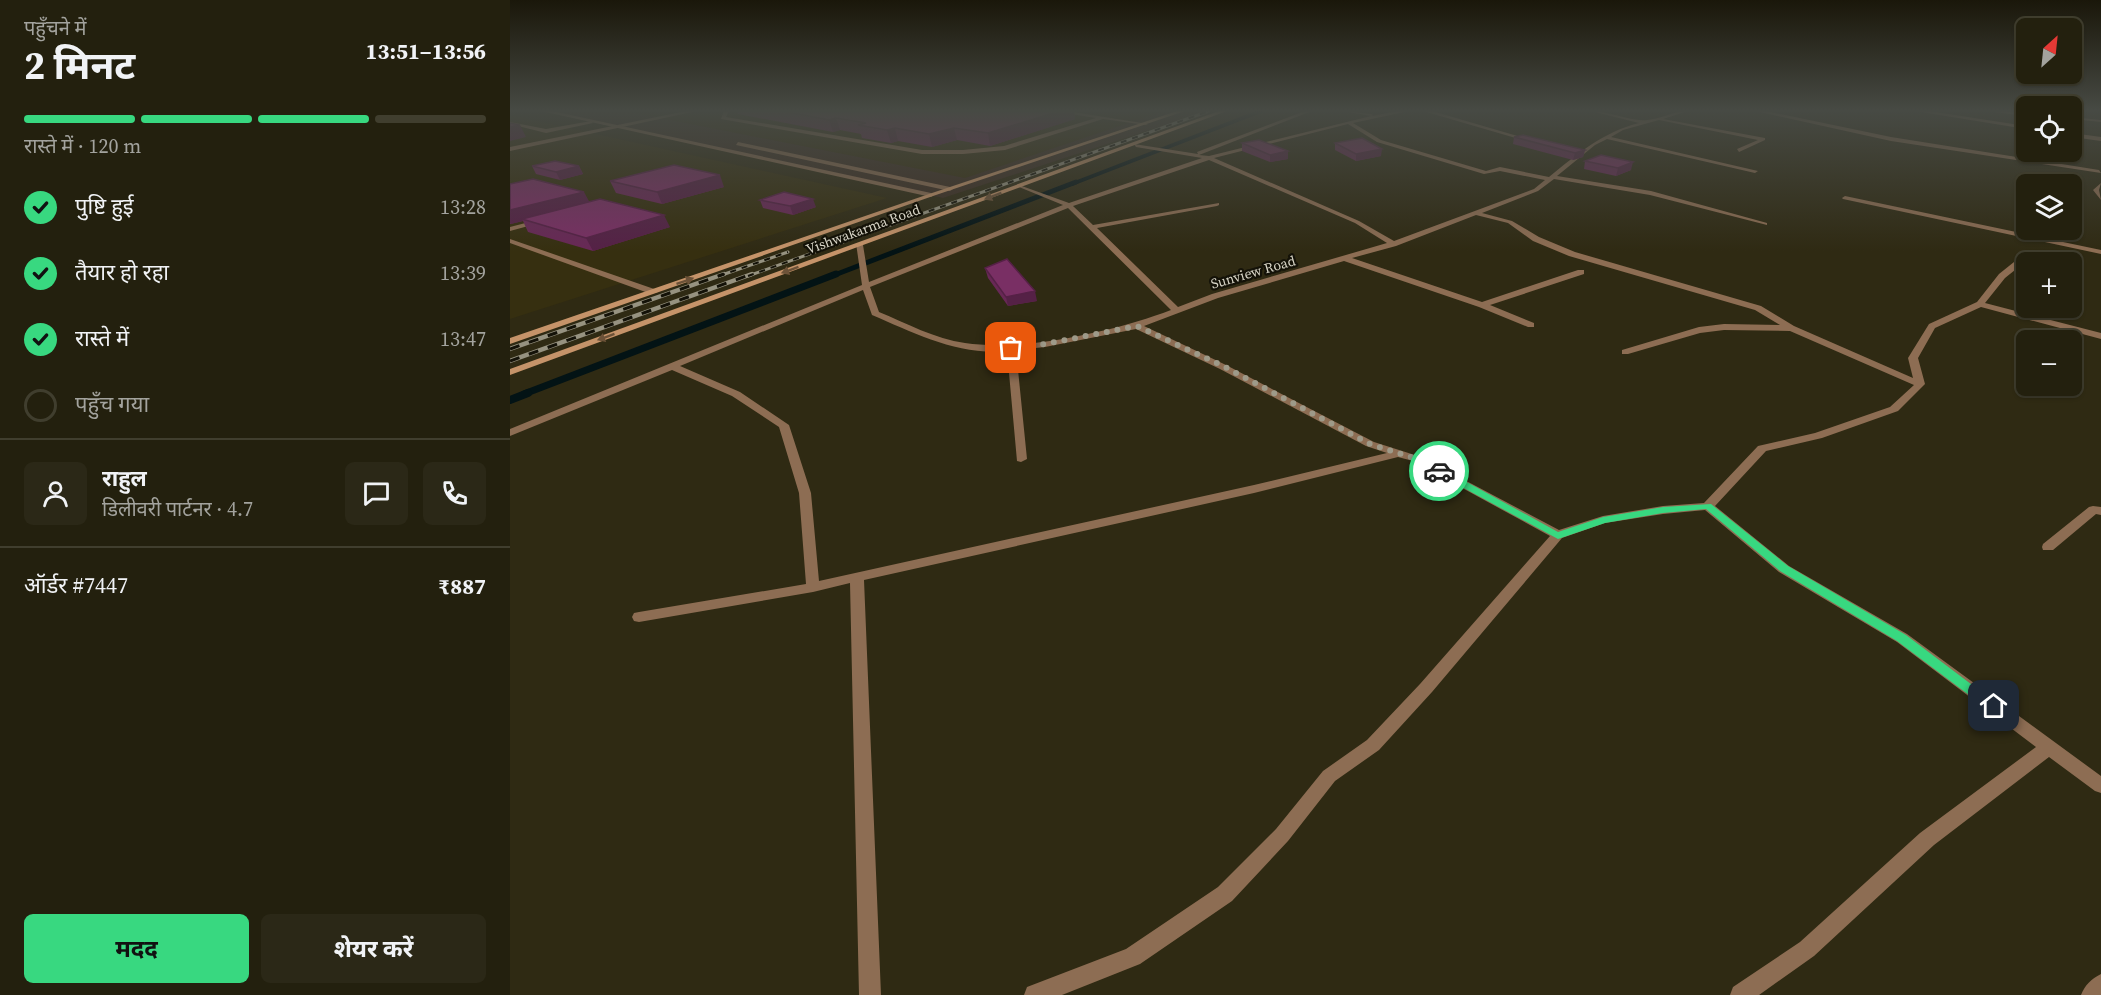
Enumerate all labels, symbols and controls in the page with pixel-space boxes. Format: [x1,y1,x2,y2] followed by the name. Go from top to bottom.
[24,14,86,42] text: पहुँचने में
[2016,18,2082,84] north arrow
[2016,18,2082,396] map controls
[366,36,486,66] text: 13:51–13:56
[24,39,135,92] text: 2 मिनट
[2016,96,2082,162] button: locate
[24,132,141,160] text: रास्ते में · 120 m
[2016,174,2082,240] button: layers
[24,191,57,224] icon: check
[75,191,134,221] text: पुष्टि हुई
[983,192,1001,202] one-way arrow
[440,193,486,221] text: 13:28
[803,199,923,259] street label: Vishwakarma Road
[1208,250,1298,294] street label: Sunview Road
[2016,252,2082,318] button: +
[24,257,57,290] icon: check
[75,257,169,287] text: तैयार हो रहा
[440,259,486,287] text: 13:39
[781,266,799,276] one-way arrow
[676,276,694,286] one-way arrow
[985,322,1036,373] pin
[24,323,57,356] icon: check
[75,323,129,353] text: रास्ते में
[440,325,486,353] text: 13:47
[2016,330,2082,396] button: −
[994,331,1027,364] icon: bag
[597,332,615,342] one-way arrow
[75,389,149,419] text: पहुँच गया
[1409,441,1469,501] courier
[1423,455,1456,488] icon: car
[24,462,87,525] button: person
[345,462,408,525] button: chat
[423,462,486,525] button: phone
[102,463,147,493] text: राहुल
[102,495,253,523] text: डिलीवरी पार्टनर · 4.7
[24,570,128,600] text: ऑर्डर #7447
[438,571,486,601] text: ₹887
[1968,680,2019,731] pin
[1977,689,2010,722] icon: home
[24,914,249,983] button: मदद
[261,914,486,983] button: शेयर करें

